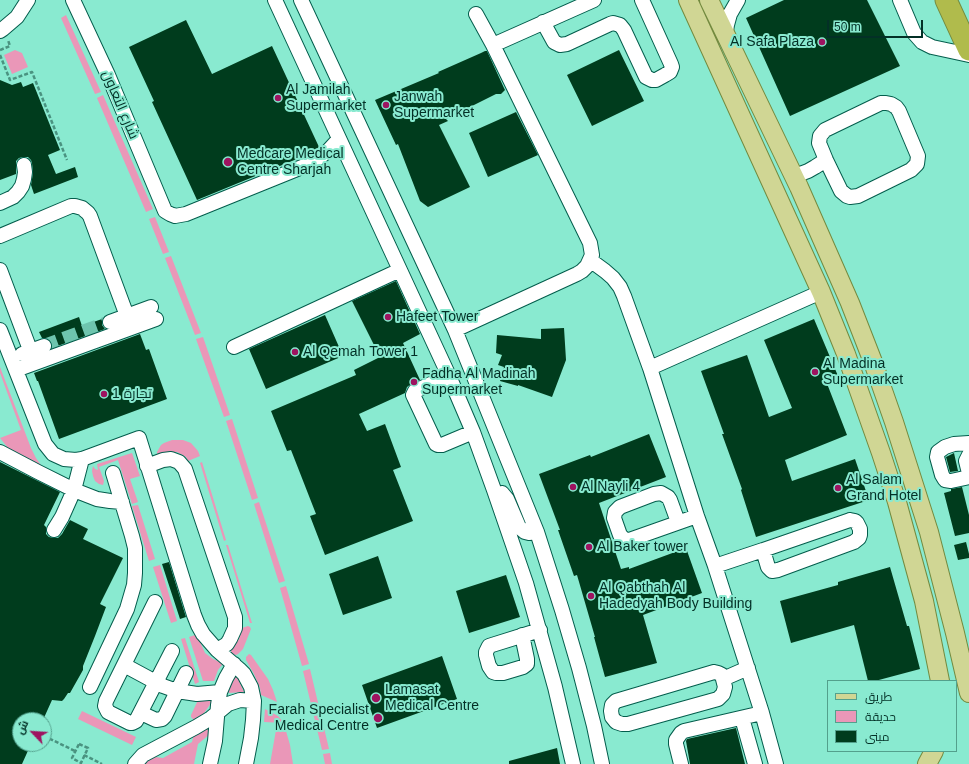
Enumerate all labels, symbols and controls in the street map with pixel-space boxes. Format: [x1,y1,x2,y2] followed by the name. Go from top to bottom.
[829,12,925,38] scale bar
[834,20,861,34] text: 50 m
[730,34,814,50] place label: Al Safa Plaza
[817,37,827,47] marker: Al Safa Plaza
[98,68,142,142] street label: شارع التعاون
[286,82,366,114] place label: Al Jamilah Supermarket
[394,89,474,122] place label: Janwah Supermarket
[273,93,283,103] marker: Al Jamilah Supermarket
[381,100,391,110] marker: Janwah Supermarket
[237,146,344,178] place label: Medcare Medical Centre Sharjah
[222,156,234,168] marker: Medcare Medical Centre Sharjah
[396,309,478,325] place label: Hafeet Tower
[383,312,393,322] marker: Hafeet Tower
[303,344,418,360] place label: Al Qemah Tower 1
[290,347,300,357] marker: Al Qemah Tower 1
[823,356,903,388] place label: Al Madina Supermarket
[422,366,536,398] place label: Fadha Al Madinah Supermarket
[810,367,820,377] marker: Al Madina Supermarket
[409,377,419,387] marker: Fadha Al Madinah Supermarket
[112,386,152,402] place label: تجارة 1
[99,389,109,399] marker: تجارة 1
[846,472,921,504] place label: Al Salam Grand Hotel
[581,479,640,495] place label: Al Nayli 4
[568,482,578,492] marker: Al Nayli 4
[833,483,843,493] marker: Al Salam Grand Hotel
[597,539,688,555] place label: Al Baker tower
[584,542,594,552] marker: Al Baker tower
[599,580,752,612] place label: Al Qabthah Al Hadedyah Body Building
[586,591,596,601] marker: Al Qabthah Al Hadedyah Body Building
[827,680,957,752] legend
[385,682,479,714] place label: Lamasat Medical Centre
[865,690,892,704] text: طريق
[370,692,382,704] marker: Lamasat Medical Centre
[269,702,369,734] place label: Farah Specialist Medical Centre
[865,710,896,724] text: حديقة
[12,712,52,752] north arrow
[372,712,384,724] marker: Farah Specialist Medical Centre
[14,718,30,736] text: ش
[865,730,890,744] text: مبنى

